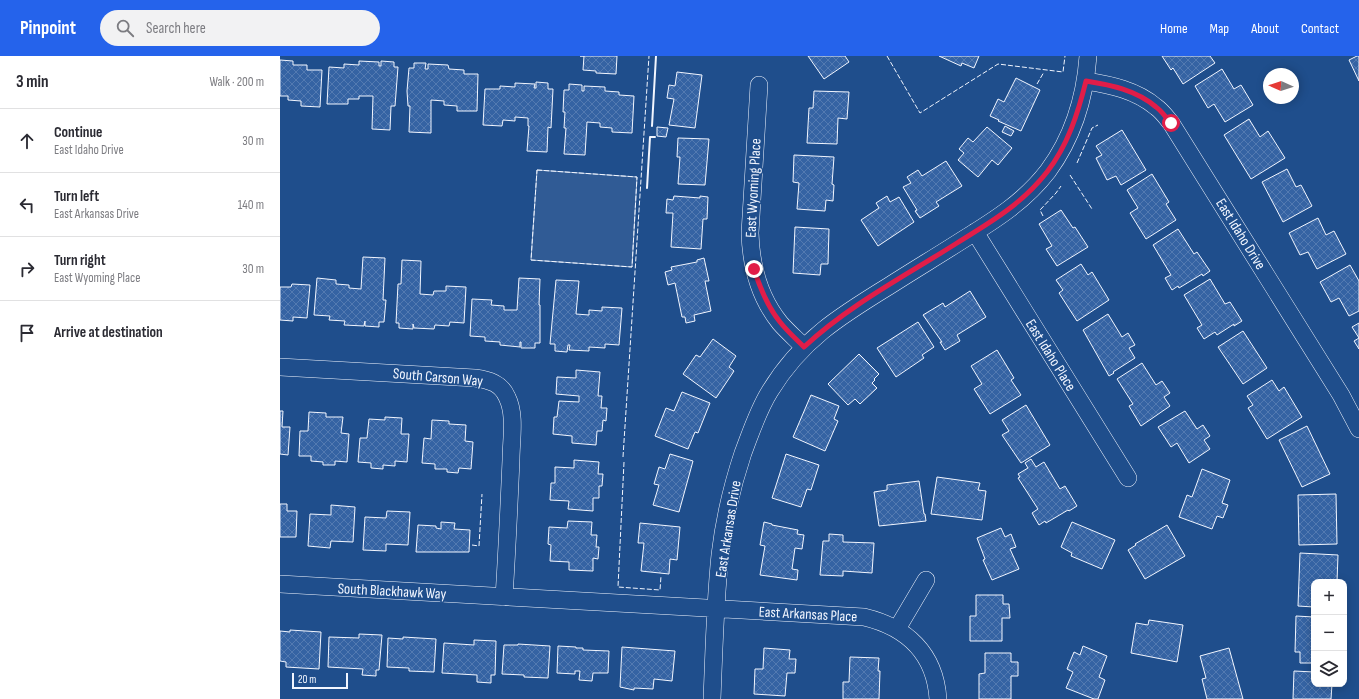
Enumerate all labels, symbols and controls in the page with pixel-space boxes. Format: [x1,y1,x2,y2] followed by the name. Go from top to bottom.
[100,10,380,46] search box
[20,17,76,40] text: Pinpoint
[114,17,136,39] icon: search
[146,19,206,38] text: Search here
[1160,20,1188,37] text: Home
[1210,20,1229,37] text: Map
[1251,20,1279,37] text: About
[1301,20,1339,37] text: Contact
[1263,68,1299,104] north arrow
[16,72,49,92] text: 3 min
[209,74,264,90] text: Walk · 200 m
[1162,114,1180,132] route start
[54,123,103,142] text: Continue
[16,130,38,152] icon: ahead
[242,133,264,149] text: 30 m
[741,138,766,238] street label: East Wyoming Place
[54,142,124,158] text: East Idaho Drive
[54,187,99,206] text: Turn left
[16,194,38,216] icon: left
[1211,195,1270,273] street label: East Idaho Drive
[238,197,264,213] text: 140 m
[54,206,139,222] text: East Arkansas Drive
[54,251,106,270] text: Turn right
[16,258,38,280] icon: right
[745,260,763,278] route end
[242,261,264,277] text: 30 m
[54,270,140,286] text: East Wyoming Place
[1021,316,1080,395] street label: East Idaho Place
[16,322,38,344] icon: arrive
[54,323,163,342] text: Arrive at destination
[392,364,484,391] street label: South Carson Way
[711,479,746,579] street label: East Arkansas Drive
[337,579,447,604] street label: South Blackhawk Way
[1311,579,1347,687] map controls
[1311,579,1347,615] button: +
[758,602,858,627] street label: East Arkansas Place
[1311,615,1347,651] button: −
[1311,651,1347,687] button: layers
[292,671,348,690] scale bar
[298,673,316,686] text: 20 m

